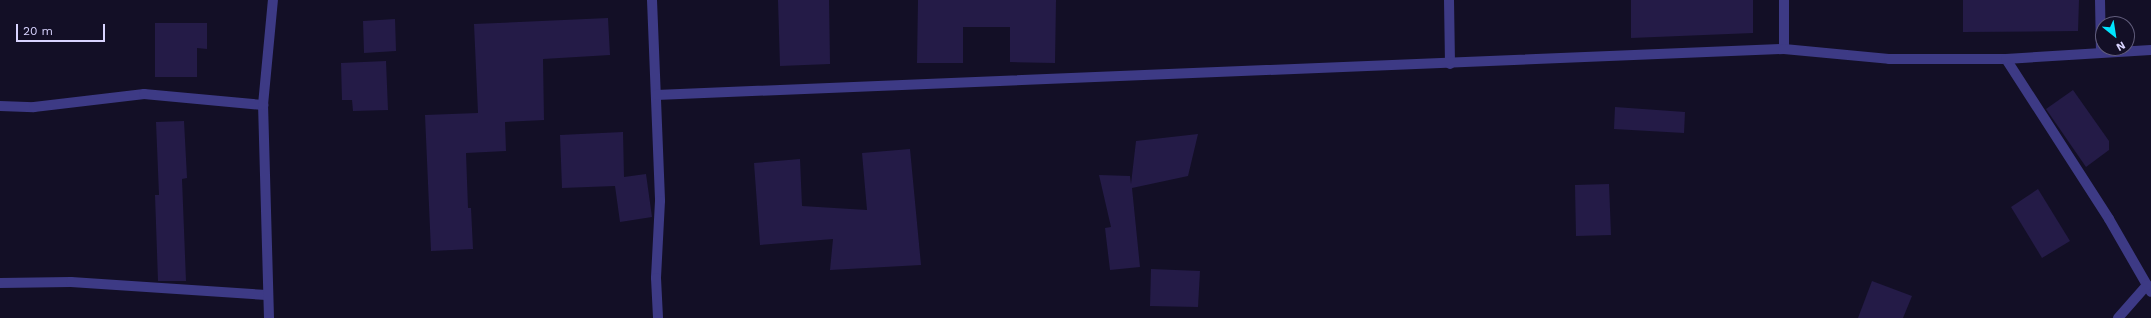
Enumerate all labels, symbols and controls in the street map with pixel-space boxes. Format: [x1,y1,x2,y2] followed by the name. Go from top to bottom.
[18,16,107,42] scale bar
[2095,16,2135,56] north arrow
[23,24,53,38] text: 20 m
[2114,38,2128,54] text: N

